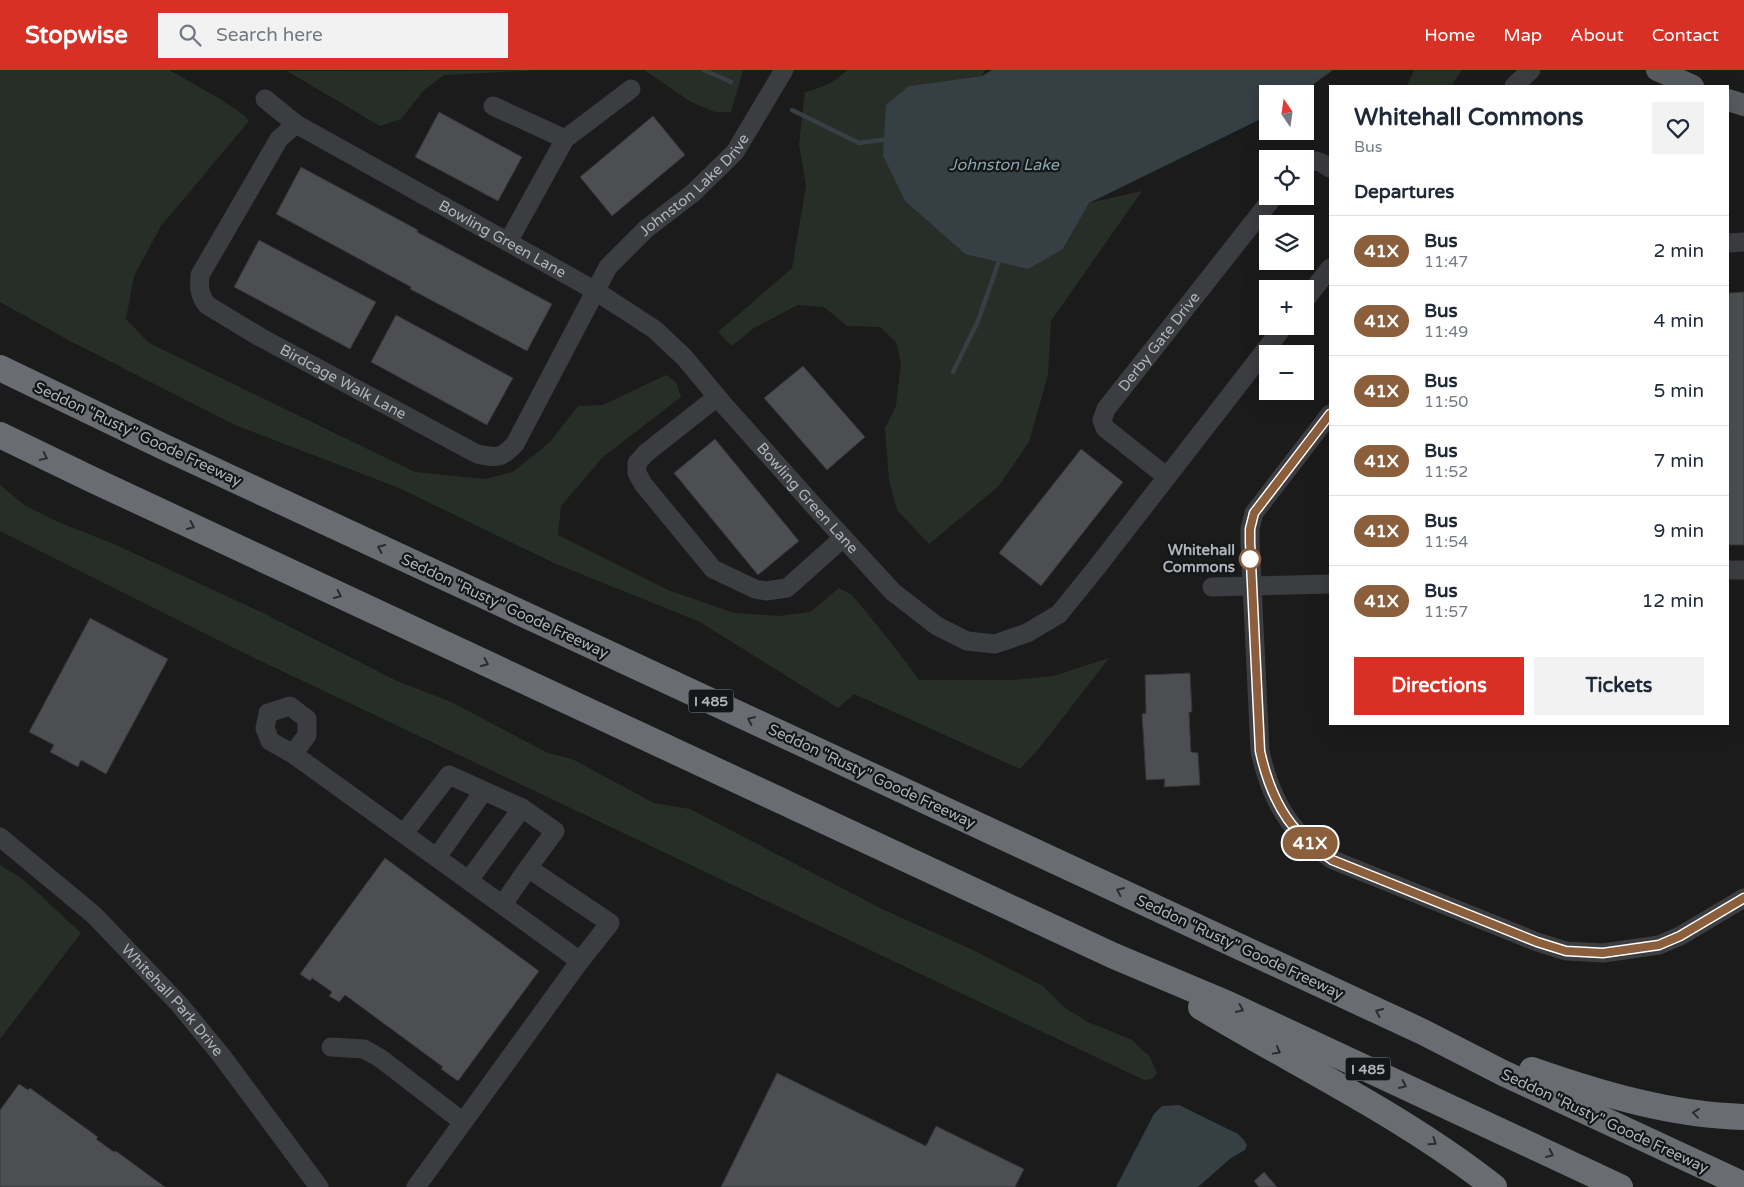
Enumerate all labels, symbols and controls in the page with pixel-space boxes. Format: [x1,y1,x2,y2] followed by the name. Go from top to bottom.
[158,13,508,58] search box
[25,21,128,50] text: Stopwise
[176,21,204,49] icon: search
[216,24,323,46] text: Search here
[1424,24,1475,46] text: Home
[1503,24,1542,46] text: Map
[1570,24,1624,46] text: About
[1652,24,1719,46] text: Contact
[1259,85,1314,140] north arrow
[1259,85,1314,400] map controls
[1652,102,1704,154] button: heart
[1354,103,1583,132] text: Whitehall Commons
[635,130,753,240] street label: Johnston Lake Drive
[1354,137,1382,157] text: Bus
[1259,150,1314,205] button: locate
[949,155,1060,175] water label: Johnston Lake
[1354,181,1454,203] text: Departures
[436,196,569,282] street label: Bowling Green Lane
[1259,215,1314,270] button: layers
[1424,230,1458,252] text: Bus
[1364,240,1399,262] text: 41X
[1653,240,1704,262] text: 2 min
[1424,252,1468,272] text: 11:47
[1259,280,1314,335] button: +
[1114,289,1204,395] street label: Derby Gate Drive
[1424,300,1458,322] text: Bus
[1364,310,1399,332] text: 41X
[1653,310,1704,332] text: 4 min
[1424,322,1468,342] text: 11:49
[277,340,409,423] street label: Birdcage Walk Lane
[1259,345,1314,400] button: −
[1424,370,1458,392] text: Bus
[32,378,244,490] street label: Seddon "Rusty" Goode Freeway
[1364,380,1399,402] text: 41X
[1653,380,1704,402] text: 5 min
[1424,392,1468,412] text: 11:50
[753,439,862,557] street label: Bowling Green Lane
[1424,440,1458,462] text: Bus
[39,450,48,461] one-way arrow
[1364,450,1399,472] text: 41X
[1653,450,1704,472] text: 7 min
[1424,462,1468,482] text: 11:52
[1424,510,1458,532] text: Bus
[186,520,195,530] one-way arrow
[1364,520,1399,542] text: 41X
[1653,520,1704,542] text: 9 min
[1424,532,1468,552] text: 11:54
[1163,541,1235,576] place label: Whitehall Commons
[377,544,386,554] one-way arrow
[1239,548,1261,570] marker: Whitehall Commons
[399,550,611,662] street label: Seddon "Rusty" Goode Freeway
[1424,580,1458,602] text: Bus
[333,588,342,599] one-way arrow
[1364,590,1399,612] text: 41X
[1641,590,1704,612] text: 12 min
[1424,602,1468,622] text: 11:57
[480,657,489,668] one-way arrow
[1354,657,1524,715] button: Directions
[1534,657,1704,715] button: Tickets
[688,690,734,712] road number: I 485
[747,715,756,726] one-way arrow
[766,720,978,832] street label: Seddon "Rusty" Goode Freeway
[1281,827,1339,859] line badge: 41X
[1293,832,1327,854] text: 41X
[1117,888,1126,898] one-way arrow
[1134,891,1346,1003] street label: Seddon "Rusty" Goode Freeway
[118,940,227,1060] street label: Whitehall Park Drive
[1235,1003,1244,1013] one-way arrow
[1375,1007,1384,1018] one-way arrow
[1272,1045,1281,1055] one-way arrow
[1346,1058,1390,1081] road number: I 485
[1499,1065,1711,1177] street label: Seddon "Rusty" Goode Freeway
[1398,1079,1407,1090] one-way arrow
[1691,1108,1699,1119] one-way arrow
[1427,1136,1436,1145] one-way arrow
[1545,1148,1554,1158] one-way arrow

